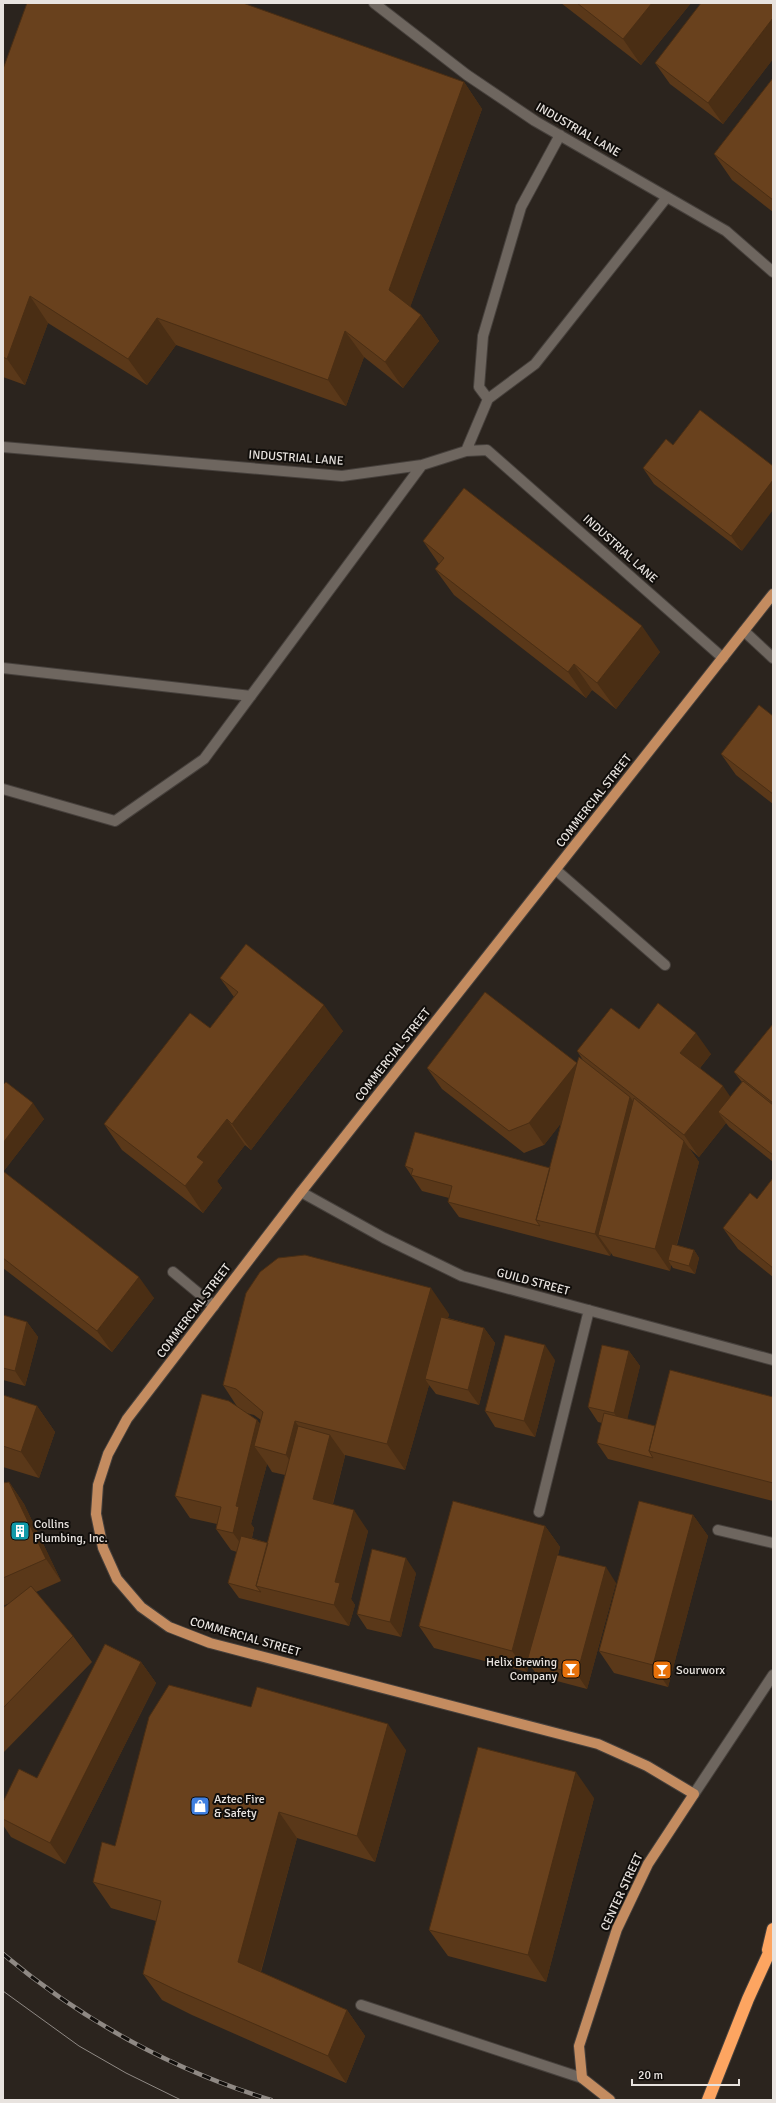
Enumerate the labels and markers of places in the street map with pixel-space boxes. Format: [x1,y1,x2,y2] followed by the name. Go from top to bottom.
[34,1517,108,1546] place label: Collins Plumbing, Inc.
[9,1520,31,1542] building icon: Collins Plumbing, Inc.
[486,1655,557,1684] place label: Helix Brewing Company
[560,1658,582,1680] bar icon: Helix Brewing Company
[651,1659,673,1681] bar icon: Sourworx
[676,1663,725,1678] place label: Sourworx
[214,1792,265,1821] place label: Aztec Fire & Safety
[189,1795,211,1817] shop icon: Aztec Fire & Safety

